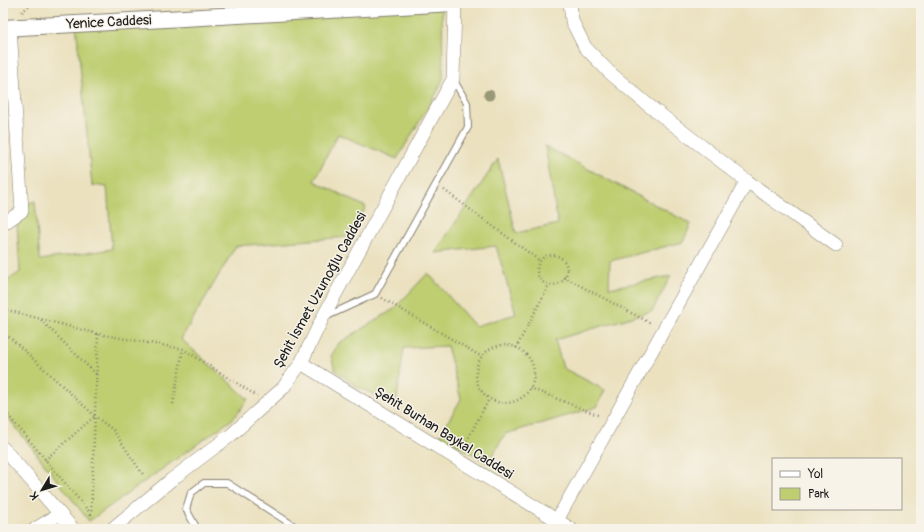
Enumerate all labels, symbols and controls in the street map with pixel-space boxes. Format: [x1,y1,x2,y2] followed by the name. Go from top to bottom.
[65,11,153,33] street label: Yenice Caddesi
[270,208,370,371] street label: Şehit İsmet Uzunoğlu Caddesi
[371,383,517,483] street label: Şehit Burhan Baykal Caddesi
[772,458,902,510] legend
[807,467,823,482] text: Yol
[22,470,62,510] north arrow
[808,487,829,502] text: Park
[27,489,42,502] text: K

